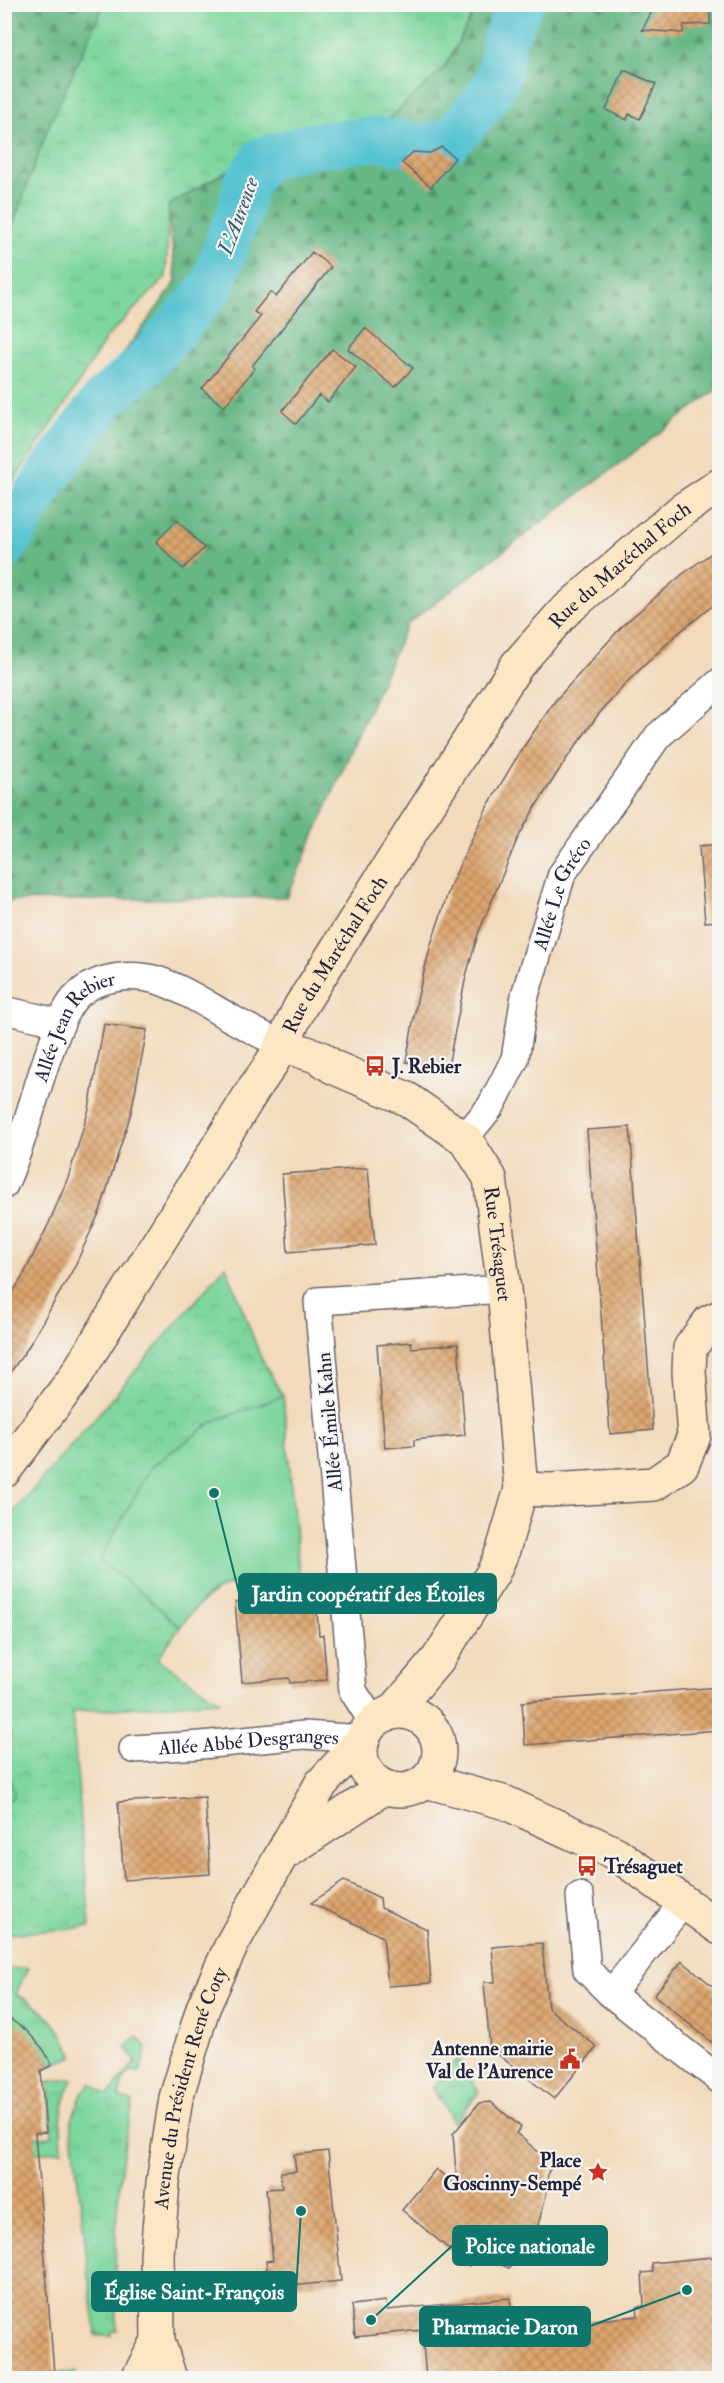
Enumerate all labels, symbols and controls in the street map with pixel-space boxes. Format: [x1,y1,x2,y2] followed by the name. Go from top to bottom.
[212,173,265,260] water label: L'Aurence
[543,496,696,634] street label: Rue du Maréchal Foch
[527,833,597,954] street label: Allée Le Gréco
[277,871,393,1038] street label: Rue du Maréchal Foch
[28,966,118,1086] street label: Allée Jean Rebier
[363,1054,387,1078] bus stop icon: J. Rebier
[391,1054,462,1079] place label: J. Rebier
[478,1185,517,1303] street label: Rue Trésaguet
[310,1351,348,1494] street label: Allée Émile Kahn
[239,1574,496,1613] callout: Jardin coopératif des Étoiles
[250,1581,485,1608] text: Jardin coopératif des Étoiles
[157,1723,340,1761] street label: Allée Abbé Desgranges
[575,1854,599,1878] bus stop icon: Trésaguet
[603,1854,683,1880] place label: Trésaguet
[149,1962,233,2211] street label: Avenue du Président René Coty
[425,2036,554,2084] place label: Antenne mairie Val de l'Aurence
[558,2047,582,2071] public building icon: Antenne mairie Val de l'Aurence
[443,2148,582,2197] place label: Place Goscinny-Sempé
[586,2160,610,2184] place icon: Place Goscinny-Sempé
[453,2226,607,2265] callout: Police nationale
[465,2233,595,2260] text: Police nationale
[92,2272,296,2311] callout: Église Saint-François
[104,2279,284,2306] text: Église Saint-François
[420,2307,590,2346] callout: Pharmacie Daron
[432,2314,578,2341] text: Pharmacie Daron

